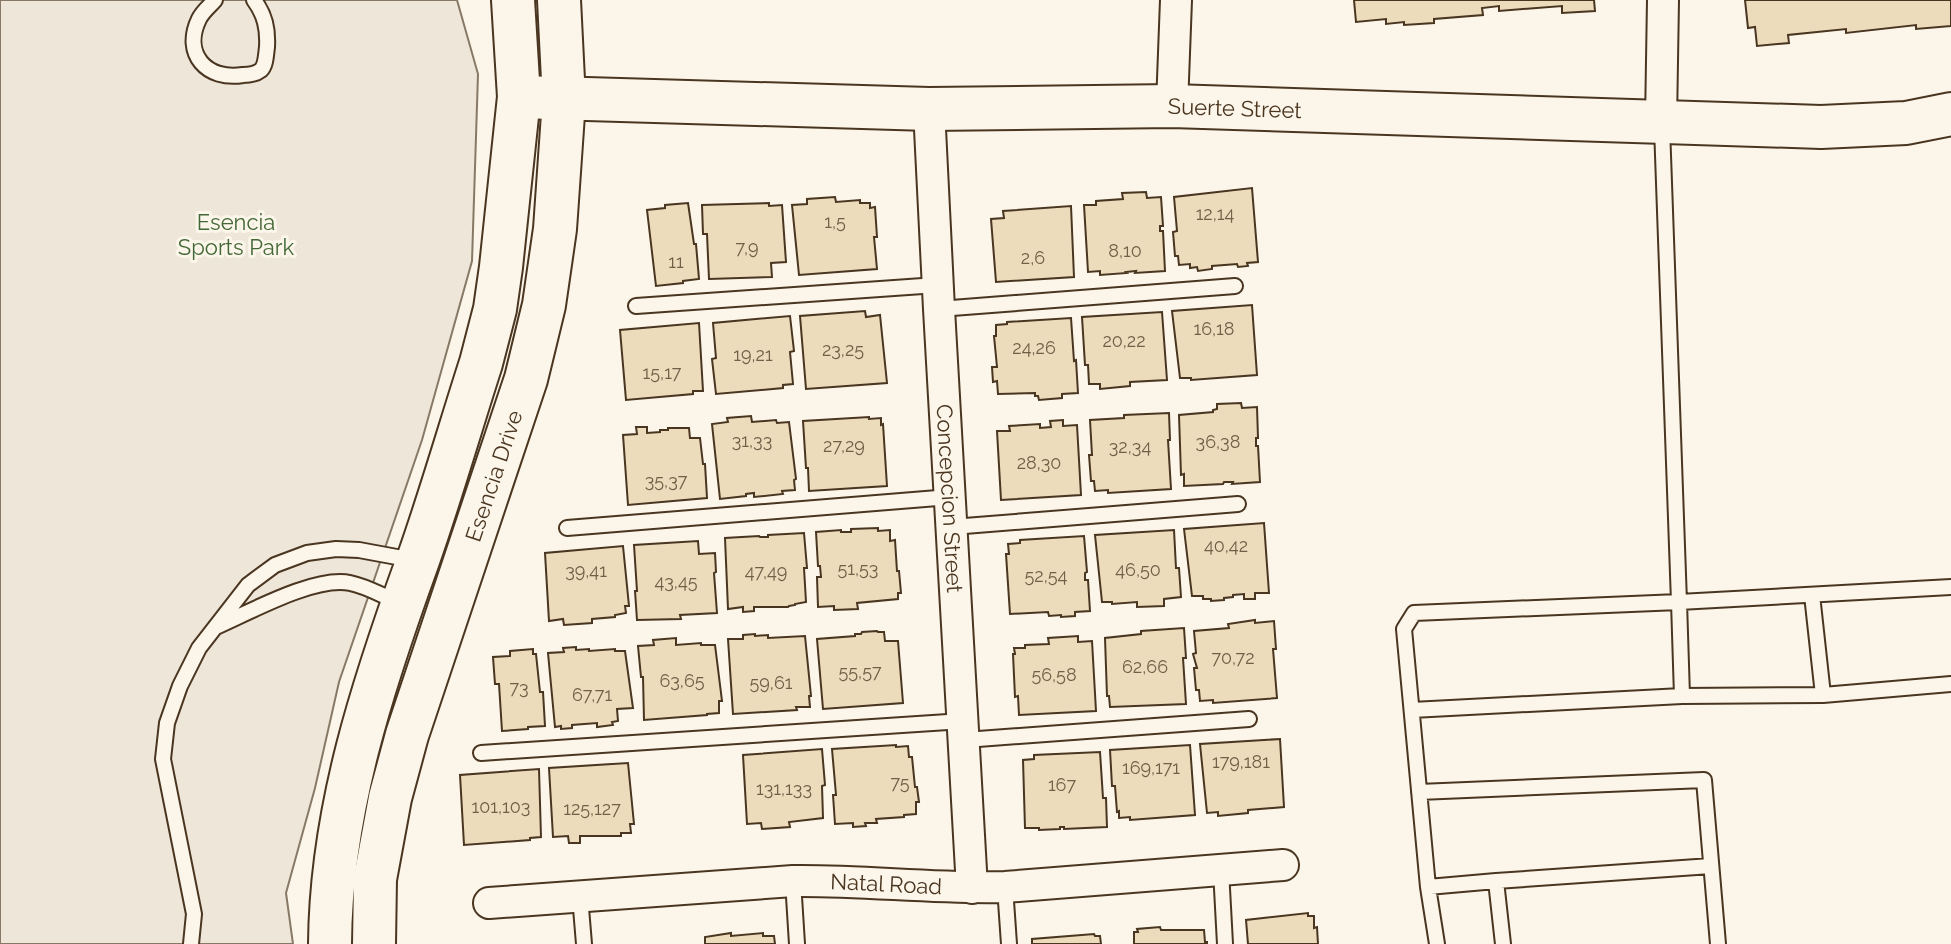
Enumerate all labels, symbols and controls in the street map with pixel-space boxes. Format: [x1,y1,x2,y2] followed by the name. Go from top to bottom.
[1167,93,1303,123] street label: Suerte Street
[1196,203,1234,224] house number: 12,14
[178,209,294,260] park label: Esencia Sports Park
[824,211,846,232] house number: 1,5
[735,237,759,258] house number: 7,9
[1108,240,1142,261] house number: 8,10
[1021,247,1045,268] house number: 2,6
[668,251,684,272] house number: 11
[1194,318,1235,339] house number: 16,18
[1102,330,1146,351] house number: 20,22
[1012,337,1056,358] house number: 24,26
[822,339,864,360] house number: 23,25
[733,344,773,365] house number: 19,21
[643,362,682,383] house number: 15,17
[931,403,968,594] street label: Concepcion Street
[460,407,528,545] street label: Esencia Drive
[732,430,772,451] house number: 31,33
[1196,431,1240,452] house number: 36,38
[823,435,865,456] house number: 27,29
[1109,436,1151,457] house number: 32,34
[1017,452,1061,473] house number: 28,30
[645,470,688,491] house number: 35,37
[1204,535,1248,556] house number: 40,42
[838,558,879,579] house number: 51,53
[1115,559,1161,580] house number: 46,50
[565,560,607,581] house number: 39,41
[745,561,787,582] house number: 47,49
[1025,565,1068,586] house number: 52,54
[654,571,698,592] house number: 43,45
[1211,647,1255,668] house number: 70,72
[1122,656,1168,677] house number: 62,66
[838,661,882,682] house number: 55,57
[1031,664,1077,685] house number: 56,58
[659,670,705,691] house number: 63,65
[750,672,793,693] house number: 59,61
[509,677,529,698] house number: 73
[572,684,612,705] house number: 67,71
[1212,751,1270,772] house number: 179,181
[1122,757,1180,778] house number: 169,171
[890,772,910,793] house number: 75
[1048,774,1076,795] house number: 167
[756,778,812,799] house number: 131,133
[472,796,530,817] house number: 101,103
[563,798,621,819] house number: 125,127
[830,868,943,899] street label: Natal Road

